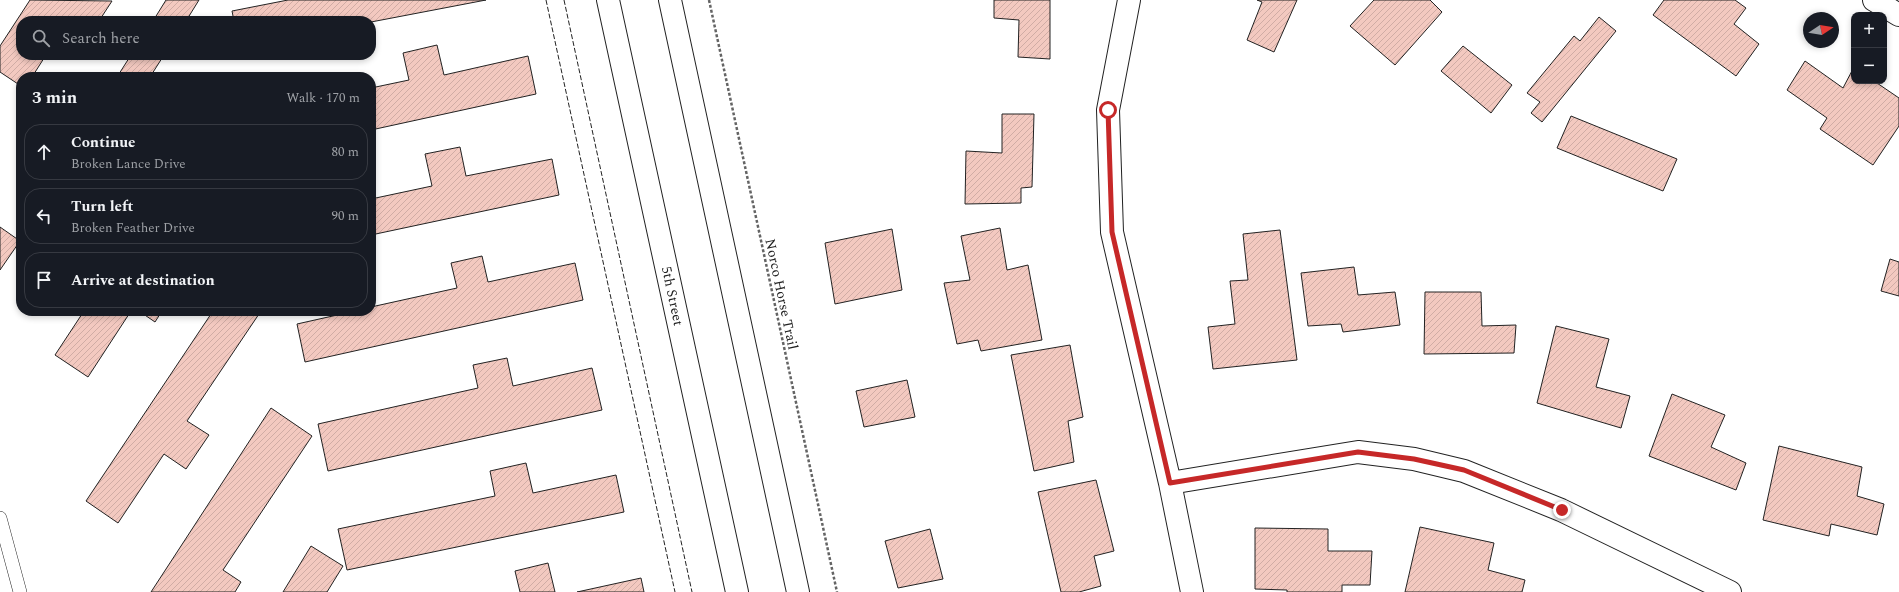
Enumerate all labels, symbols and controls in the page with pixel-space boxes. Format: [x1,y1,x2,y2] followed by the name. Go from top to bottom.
[1803,12,1839,48] north arrow
[1851,12,1887,84] map controls
[1851,12,1887,48] button: +
[16,16,376,60] search box
[30,27,52,49] icon: search
[62,27,140,50] text: Search here
[1851,48,1887,84] button: −
[32,85,77,111] text: 3 min
[286,88,360,108] text: Walk · 170 m
[1099,101,1117,119] route start
[71,131,136,154] text: Continue
[33,141,55,163] icon: ahead
[332,142,359,162] text: 80 m
[71,154,186,174] text: Broken Lance Drive
[71,195,133,218] text: Turn left
[33,205,55,227] icon: left
[332,206,359,226] text: 90 m
[71,218,195,238] text: Broken Feather Drive
[760,237,804,352] street label: Norco Horse Trail
[656,264,689,328] street label: 5th Street
[33,269,55,291] icon: arrive
[71,269,215,292] text: Arrive at destination
[1553,501,1571,519] route end

